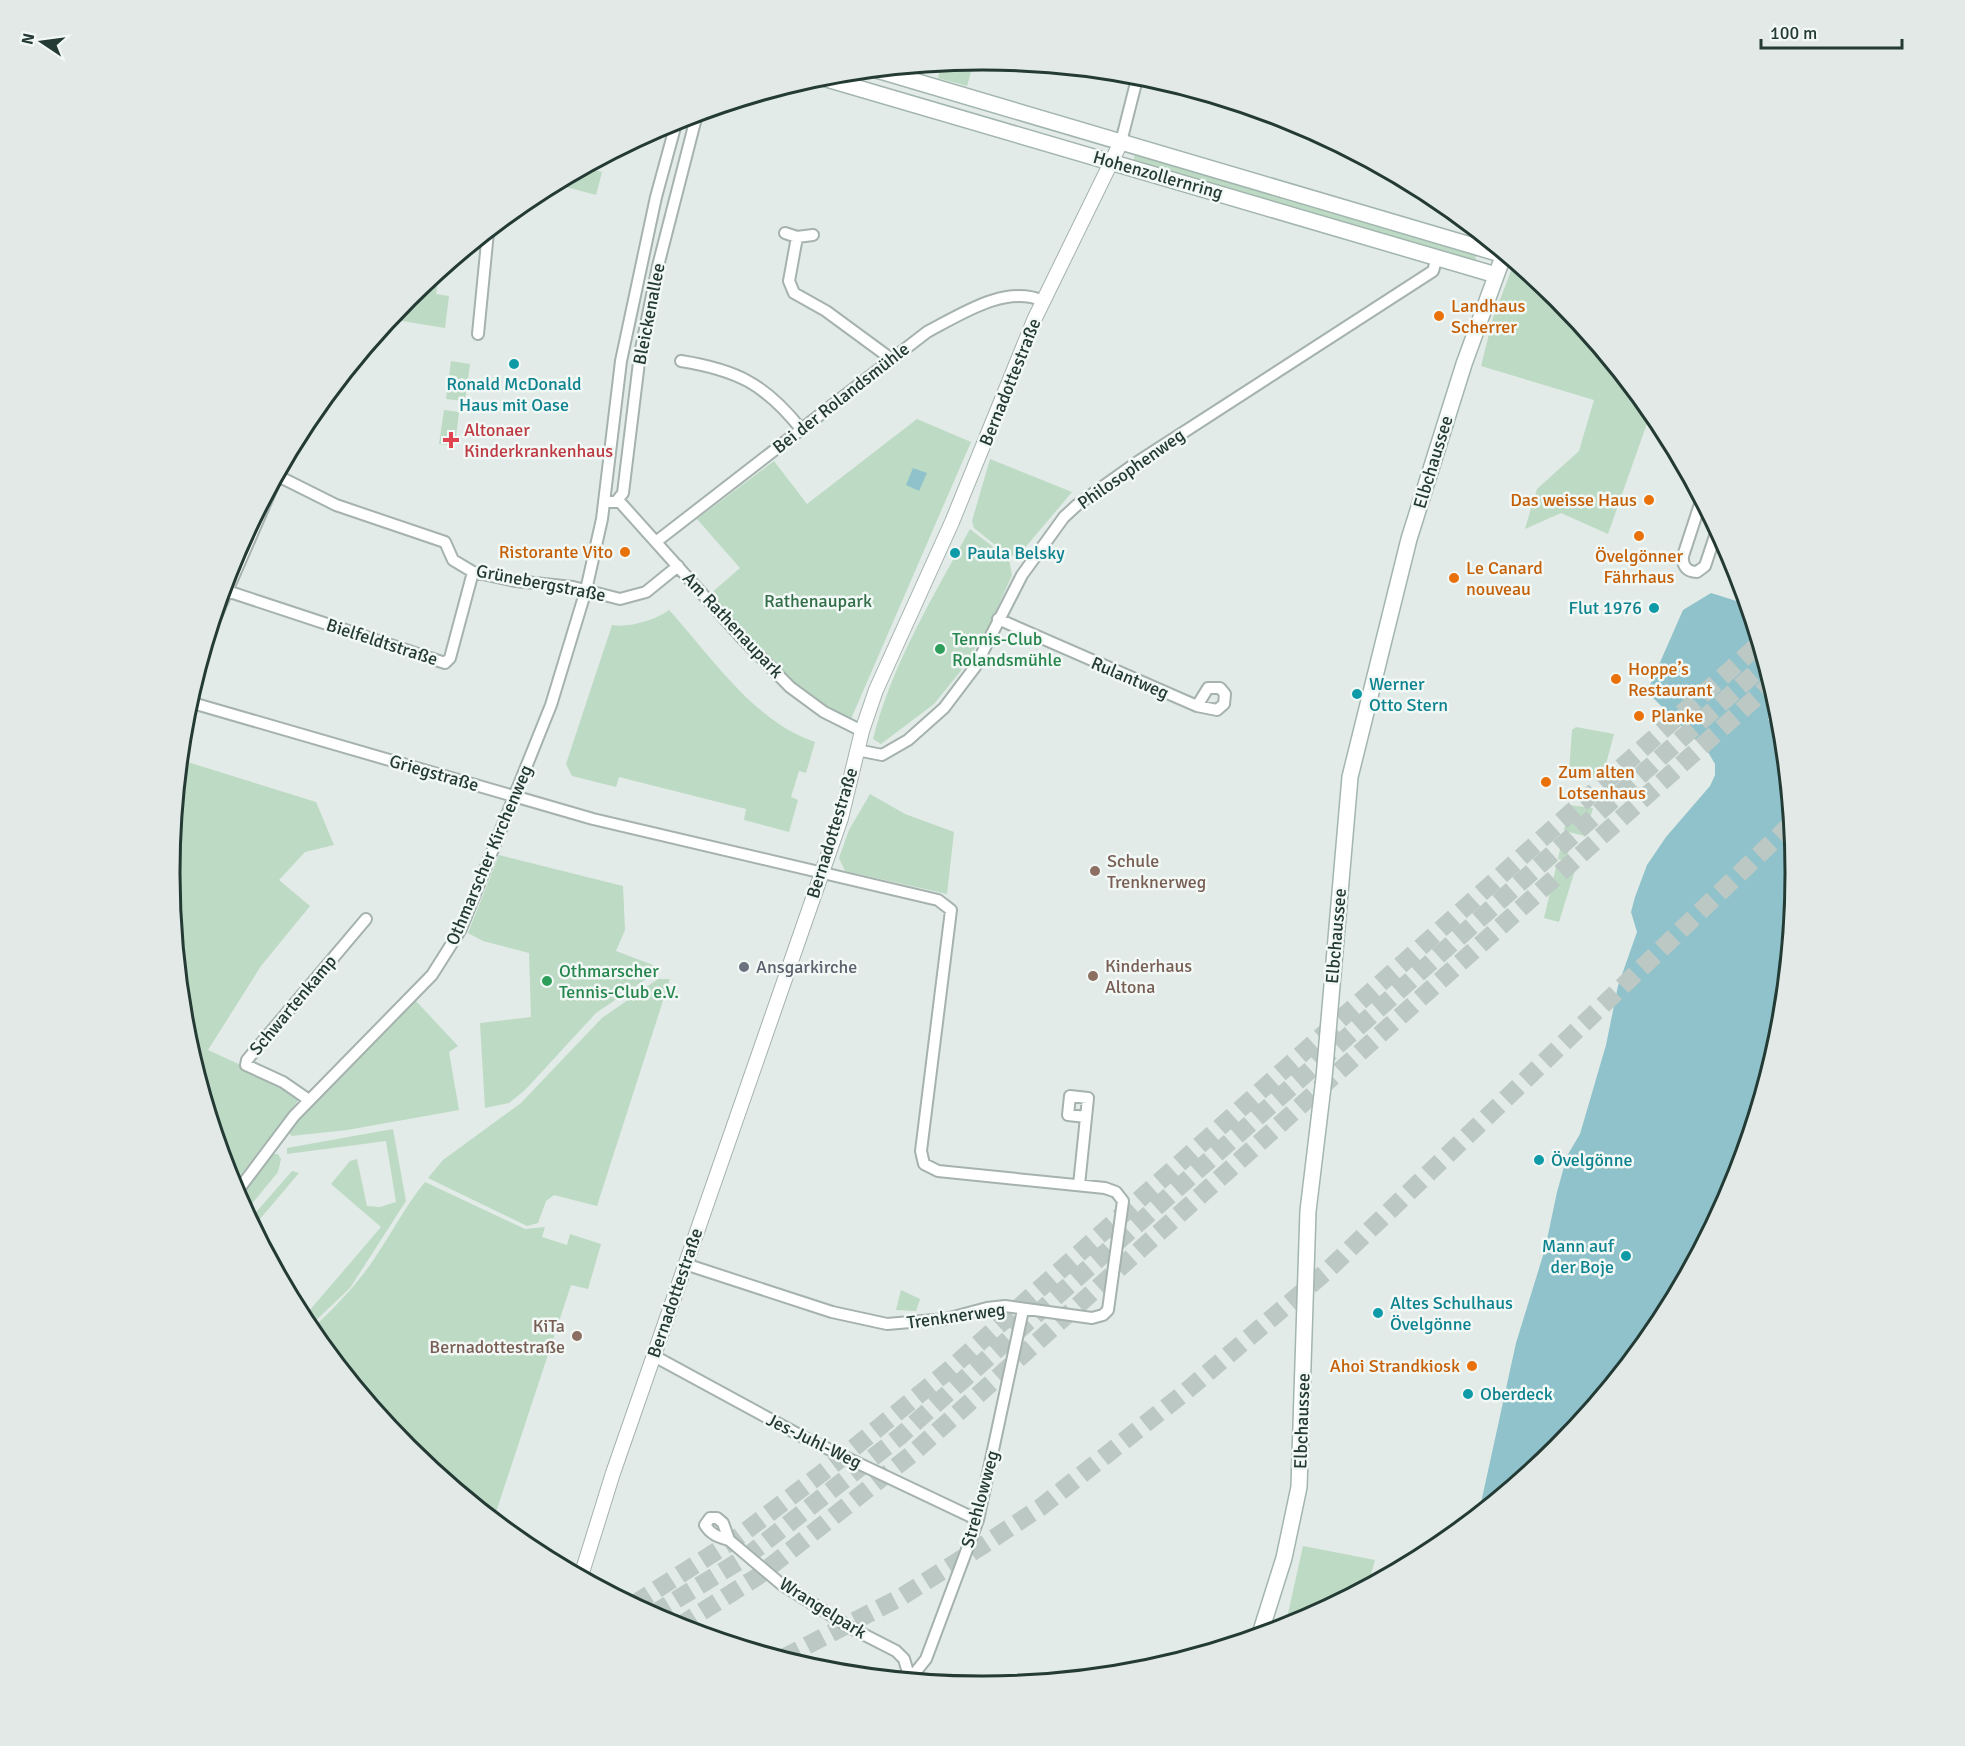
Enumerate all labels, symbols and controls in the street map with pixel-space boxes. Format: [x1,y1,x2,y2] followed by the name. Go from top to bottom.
[12,12,72,72] north arrow
[1761,12,1902,50] scale bar
[1770,22,1817,44] text: 100 m
[17,31,39,47] text: N
[1091,146,1225,204] street label: Hohenzollernring
[628,261,670,367] street label: Bleickenallee
[1451,295,1525,338] place label: Landhaus Scherrer
[1432,309,1446,323] marker: Landhaus Scherrer
[974,315,1046,449] street label: Bernadottestraße
[768,338,914,458] street label: Bei der Rolandsmühle
[507,357,521,371] marker: Ronald McDonald Haus mit Oase
[446,373,582,416] place label: Ronald McDonald Haus mit Oase
[1408,413,1458,511] street label: Elbchaussee
[464,419,613,462] place label: Altonaer Kinderkrankenhaus
[1073,424,1189,514] street label: Philosophenweg
[442,431,460,449] marker: Altonaer Kinderkrankenhaus
[1510,489,1637,511] place label: Das weisse Haus
[1642,493,1656,507] marker: Das weisse Haus
[1632,529,1646,543] marker: Övelgönner Fährhaus
[499,541,613,563] place label: Ristorante Vito
[967,542,1065,564] place label: Paula Belsky
[618,545,632,559] marker: Ristorante Vito
[1595,545,1683,588] place label: Övelgönner Fährhaus
[948,546,962,560] marker: Paula Belsky
[1466,557,1543,600] place label: Le Canard nouveau
[474,560,608,606] street label: Grünebergstraße
[678,567,788,683] street label: Am Rathenaupark
[1447,571,1461,585] marker: Le Canard nouveau
[764,590,872,612] park label: Rathenaupark
[1569,597,1642,619] place label: Flut 1976
[1647,601,1661,615] marker: Flut 1976
[323,614,441,670] street label: Bielfeldtstraße
[952,628,1062,671] place label: Tennis-Club Rolandsmühle
[933,642,947,656] marker: Tennis-Club Rolandsmühle
[1088,652,1172,704] street label: Rulantweg
[1628,658,1712,701] place label: Hoppe’s Restaurant
[1609,672,1623,686] marker: Hoppe’s Restaurant
[1369,673,1448,716] place label: Werner Otto Stern
[1350,687,1364,701] marker: Werner Otto Stern
[1651,705,1703,727] place label: Planke
[1632,709,1646,723] marker: Planke
[387,750,481,796] street label: Griegstraße
[441,761,537,949] street label: Othmarscher Kirchenweg
[1558,761,1646,804] place label: Zum alten Lotsenhaus
[802,765,862,901] street label: Bernadottestraße
[1539,775,1553,789] marker: Zum alten Lotsenhaus
[1107,850,1206,893] place label: Schule Trenknerweg
[1088,864,1102,878] marker: Schule Trenknerweg
[1321,887,1351,985] street label: Elbchaussee
[245,950,341,1060] street label: Schwartenkamp
[1105,955,1192,998] place label: Kinderhaus Altona
[756,956,857,978] place label: Ansgarkirche
[559,960,679,1003] place label: Othmarscher Tennis-Club e.V.
[737,960,751,974] marker: Ansgarkirche
[1086,969,1100,983] marker: Kinderhaus Altona
[540,974,554,988] marker: Othmarscher Tennis-Club e.V.
[1551,1149,1632,1171] place label: Övelgönne
[1532,1153,1546,1167] marker: Övelgönne
[643,1225,707,1361] street label: Bernadottestraße
[1542,1235,1615,1278] place label: Mann auf der Boje
[1619,1249,1633,1263] marker: Mann auf der Boje
[1390,1292,1513,1335] place label: Altes Schulhaus Övelgönne
[905,1298,1007,1334] street label: Trenknerweg
[1371,1306,1385,1320] marker: Altes Schulhaus Övelgönne
[429,1315,565,1358] place label: KiTa Bernadottestraße
[570,1329,584,1343] marker: KiTa Bernadottestraße
[1330,1355,1460,1377] place label: Ahoi Strandkiosk
[1465,1359,1479,1373] marker: Ahoi Strandkiosk
[1289,1373,1315,1469] street label: Elbchaussee
[1480,1383,1553,1405] place label: Oberdeck
[1461,1387,1475,1401] marker: Oberdeck
[763,1409,865,1473] street label: Jes-Juhl-Weg
[956,1448,1004,1550] street label: Strehlowweg
[775,1573,871,1643] street label: Wrangelpark

